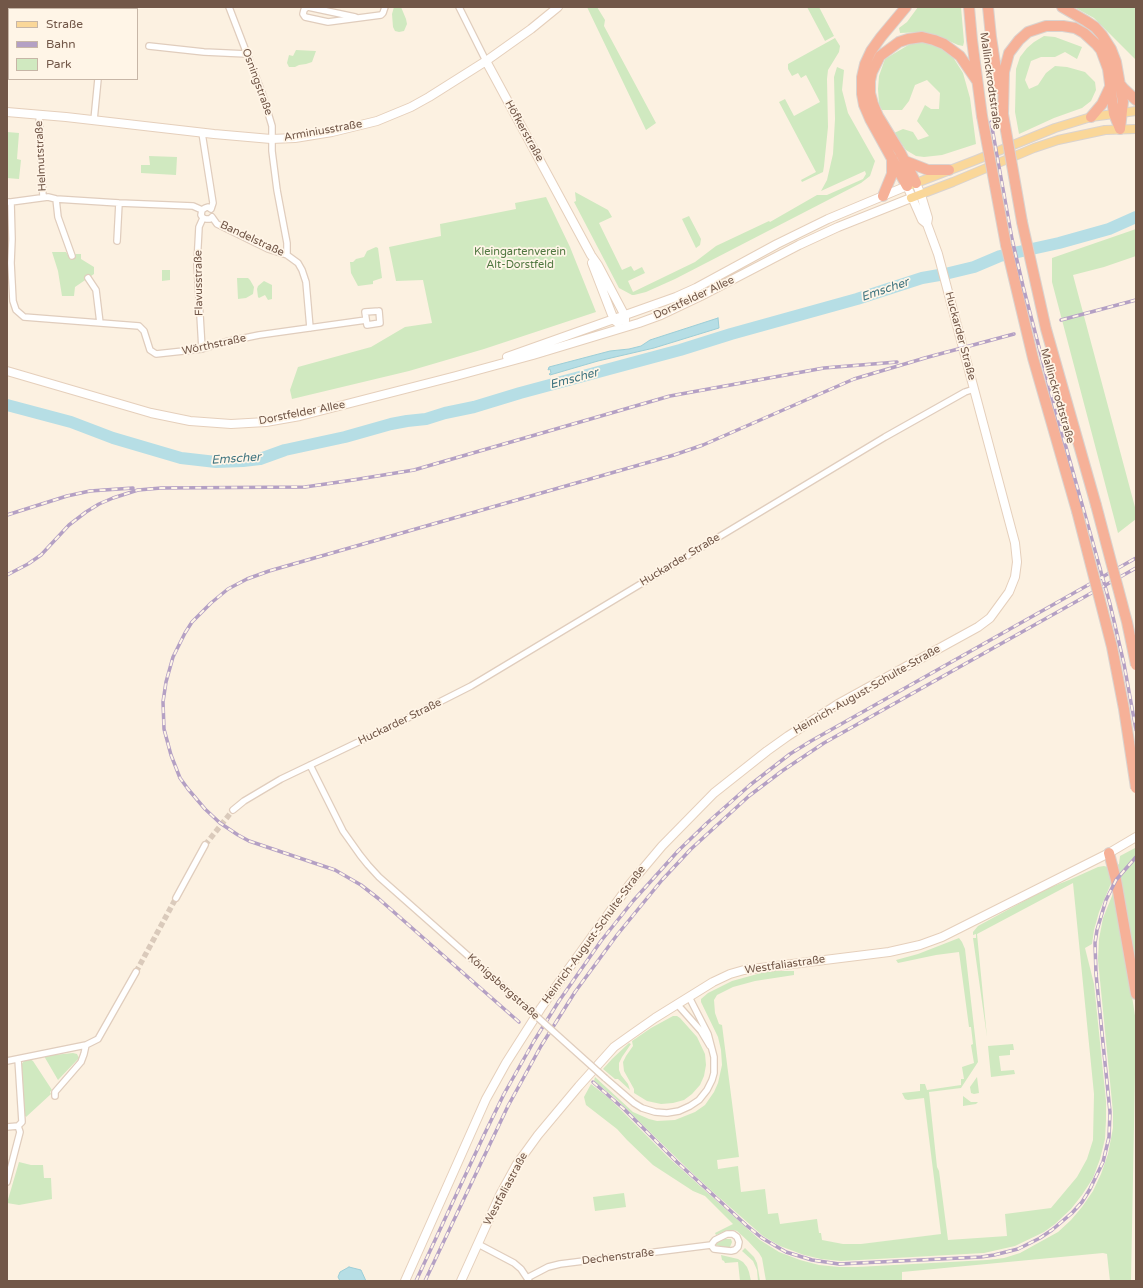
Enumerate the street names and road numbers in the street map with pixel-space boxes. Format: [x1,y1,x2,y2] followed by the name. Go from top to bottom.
[977,31,1003,131] street label: Mallinckrodtstraße
[239,47,275,117] street label: Osningstraße
[502,98,546,164] street label: Höfkerstraße
[283,118,363,144] street label: Arminiusstraße
[33,120,49,192] street label: Helmutstraße
[218,218,286,260] street label: Bandelstraße
[192,250,206,316] street label: Flavusstraße
[652,274,736,322] street label: Dorstfelder Allee
[942,290,978,382] street label: Huckarder Straße
[181,332,247,358] street label: Wörthstraße
[1037,347,1077,445] street label: Mallinckrodtstraße
[258,398,346,428] street label: Dorstfelder Allee
[638,531,722,589] street label: Huckarder Straße
[791,642,943,738] street label: Heinrich-August-Schulte-Straße
[356,696,444,748] street label: Huckarder Straße
[540,863,648,1007] street label: Heinrich-August-Schulte-Straße
[464,951,542,1023] street label: Königsbergstraße
[744,953,826,977] street label: Westfaliastraße
[481,1150,531,1228] street label: Westfaliastraße
[581,1246,655,1268] street label: Dechenstraße

